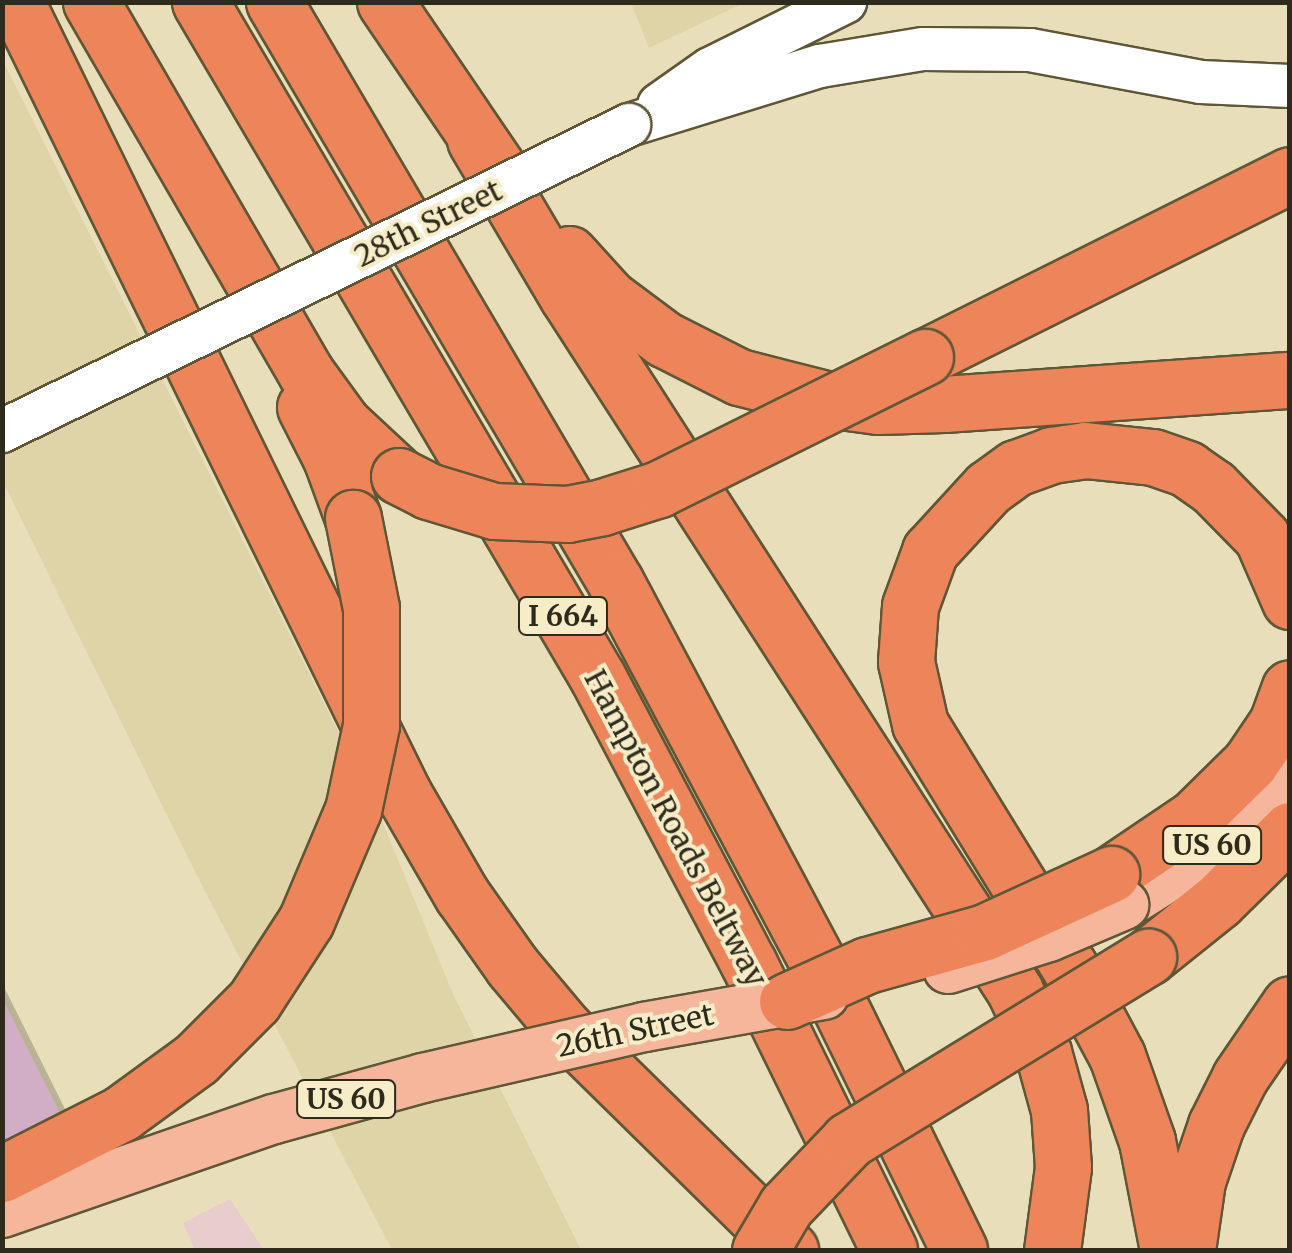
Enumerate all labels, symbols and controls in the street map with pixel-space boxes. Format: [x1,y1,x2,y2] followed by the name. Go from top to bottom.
[348,172,508,274] street label: 28th Street
[516,593,610,639] road number: I 664
[577,663,775,993] street label: Hampton Roads Beltway
[1162,822,1262,868] road number: US 60
[553,996,717,1064] street label: 26th Street
[296,1076,396,1122] road number: US 60

